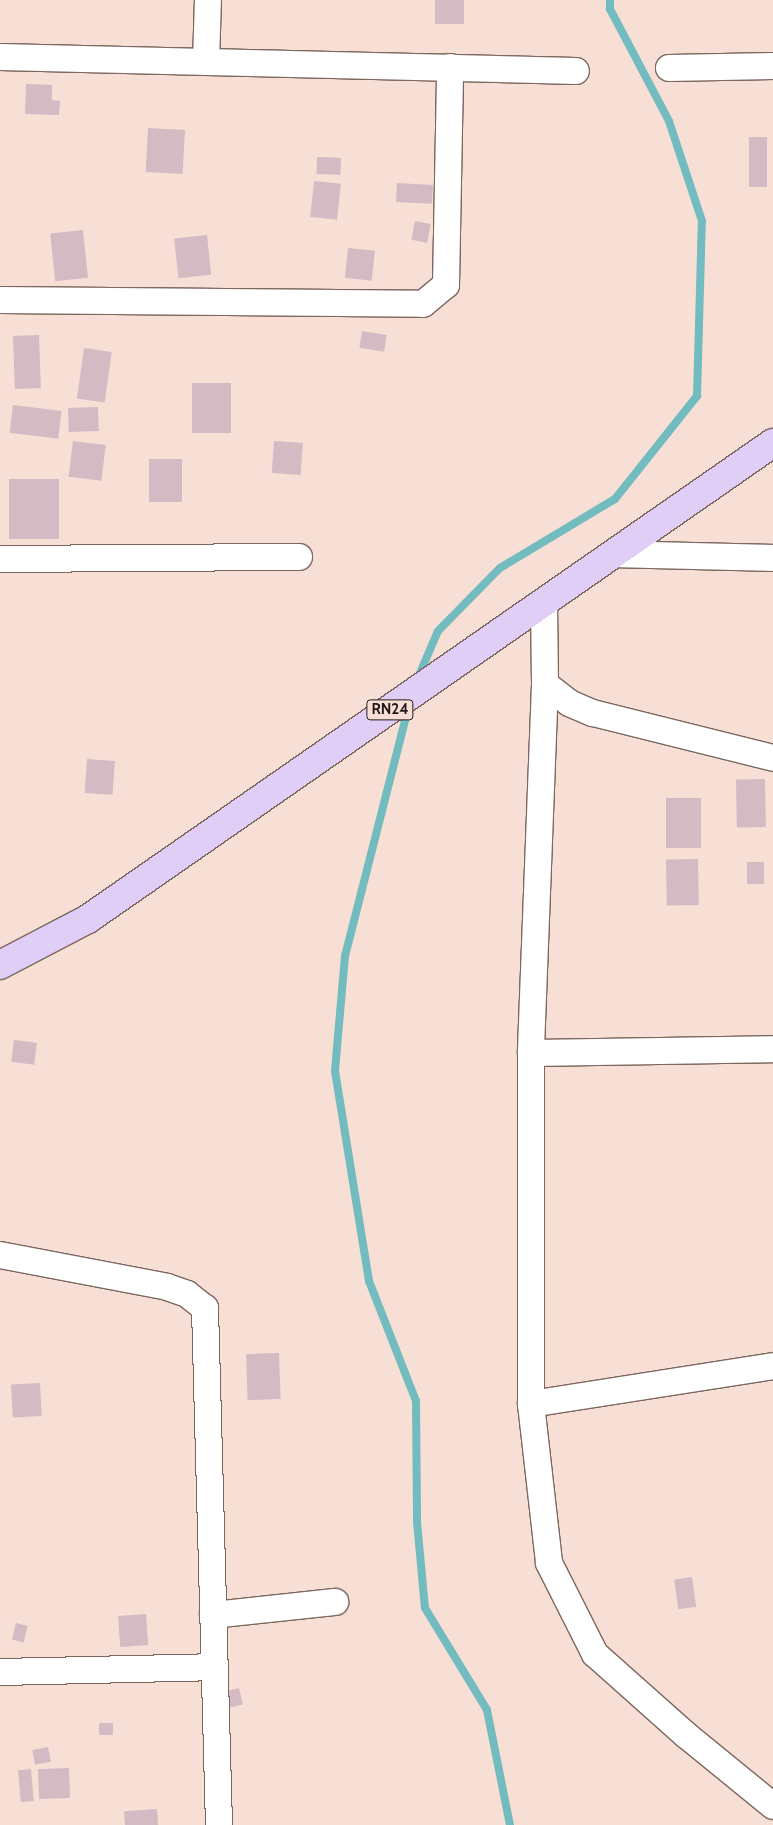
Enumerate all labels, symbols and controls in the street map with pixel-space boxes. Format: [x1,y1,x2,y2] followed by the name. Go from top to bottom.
[366,698,414,722] road number: RN24

